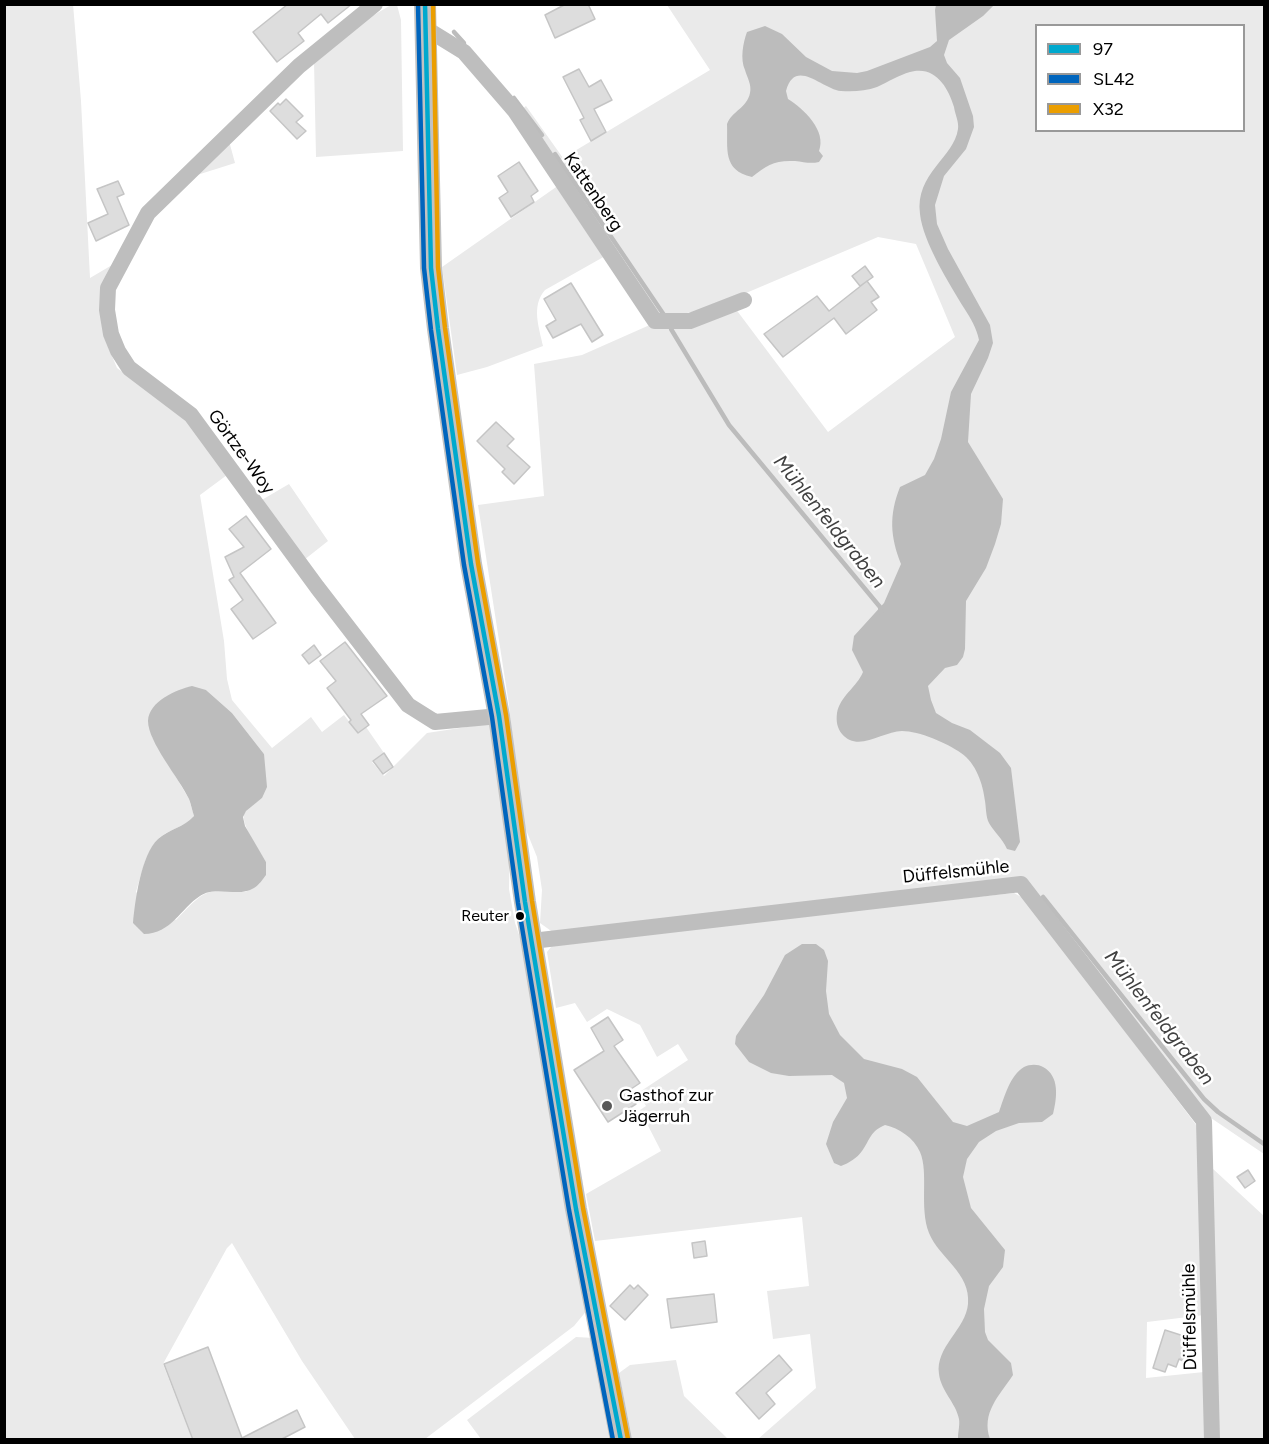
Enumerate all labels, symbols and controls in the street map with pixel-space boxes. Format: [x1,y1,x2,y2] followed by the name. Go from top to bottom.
[1035,24,1245,132] legend
[1093,38,1113,60] text: 97
[1093,68,1135,90] text: SL42
[1093,98,1124,120] text: X32
[559,148,627,236] street label: Kattenberg
[203,405,279,499] street label: Görtze-Woy
[768,451,890,593] water label: Mühlenfeldgraben
[902,856,1010,888] street label: Düffelsmühle
[461,906,509,926] place label: Reuter
[514,910,526,922] marker: Reuter
[1099,946,1219,1090] water label: Mühlenfeldgraben
[619,1085,714,1128] place label: Gasthof zur Jägerruh
[600,1099,614,1113] marker: Gasthof zur Jägerruh
[1178,1263,1202,1371] street label: Düffelsmühle

